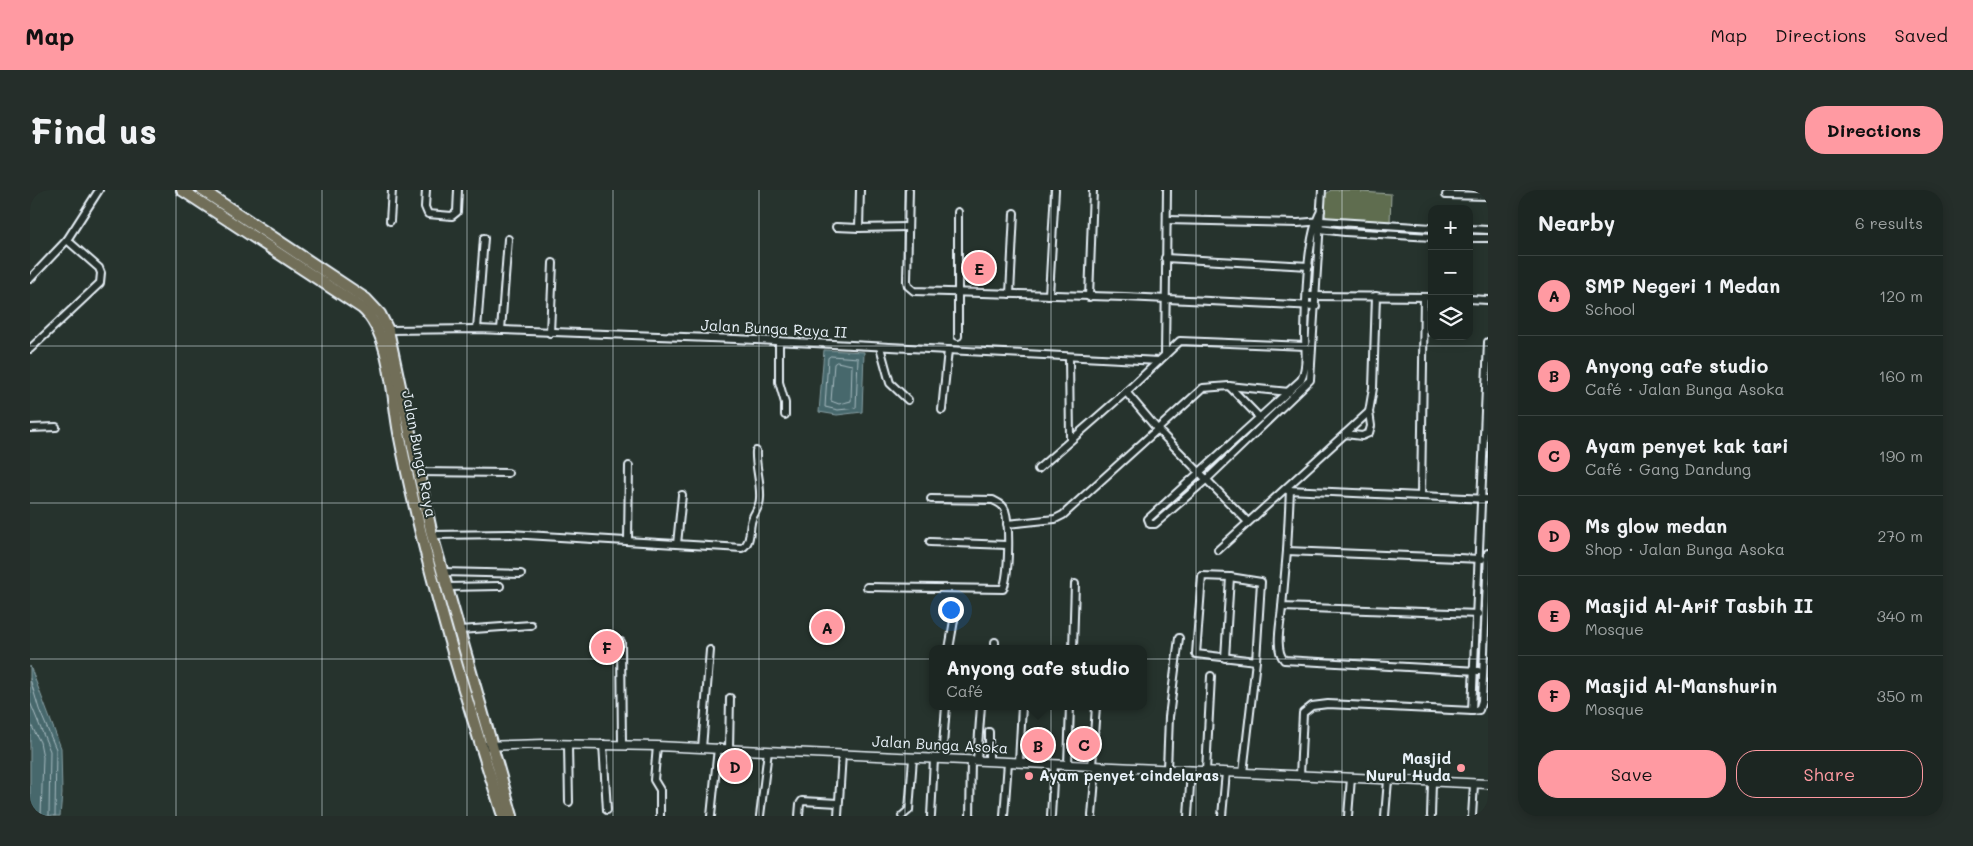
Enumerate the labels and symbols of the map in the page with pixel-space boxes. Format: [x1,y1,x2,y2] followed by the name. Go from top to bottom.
[963,249,995,287] pin: E
[700,314,848,342] street label: Jalan Bunga Raya II
[398,389,442,519] street label: Jalan Bunga Raya
[938,597,964,623] your location
[811,608,843,646] pin: A
[591,628,623,666] pin: F
[1068,725,1100,763] pin: C
[1022,726,1054,764] pin: B
[871,730,1009,758] street label: Jalan Bunga Asoka
[719,747,751,785] pin: D
[1366,748,1451,785] place label: Masjid Nurul Huda
[1455,762,1467,774] marker: Masjid Nurul Huda
[1039,765,1219,785] place label: Ayam penyet cindelaras
[1023,770,1035,782] marker: Ayam penyet cindelaras

